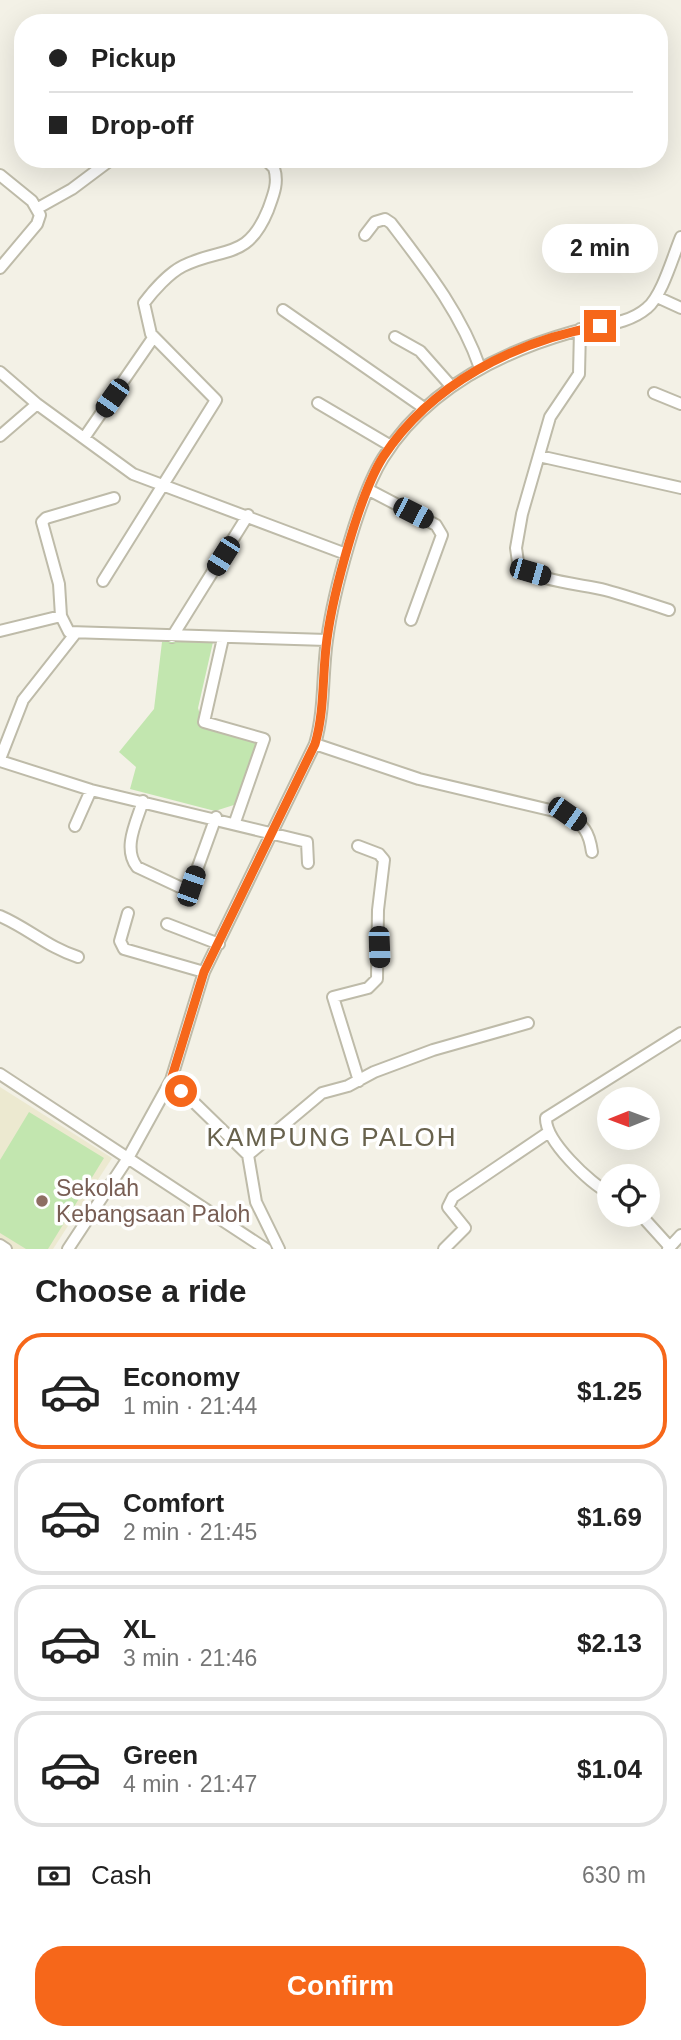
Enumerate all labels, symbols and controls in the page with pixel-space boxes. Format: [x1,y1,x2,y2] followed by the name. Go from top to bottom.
[91,43,176,73] text: Pickup
[91,110,194,140] text: Drop-off
[542,224,658,274] callout: 2 min
[570,235,630,261] text: 2 min
[584,310,616,342] route end
[92,375,133,421] car
[390,494,437,532] car
[203,533,244,579] car
[507,556,554,588] car
[544,793,591,835] car
[175,863,208,909] car
[368,926,391,968] car
[165,1075,197,1107] route start
[597,1087,660,1150] north arrow
[597,1087,660,1227] map controls
[207,1122,457,1152] district label: KAMPUNG PALOH
[597,1164,660,1227] button: locate
[56,1175,250,1227] place label: Sekolah Kebangsaan Paloh
[34,1193,50,1209] marker: Sekolah Kebangsaan Paloh
[35,1273,247,1309] text: Choose a ride
[39,1360,102,1423] icon: car
[123,1362,240,1392] text: Economy
[577,1376,642,1406] text: $1.25
[123,1393,257,1419] text: 1 min · 21:44
[39,1486,102,1549] icon: car
[123,1488,224,1518] text: Comfort
[577,1502,642,1532] text: $1.69
[123,1519,257,1545] text: 2 min · 21:45
[39,1612,102,1675] icon: car
[123,1614,156,1644] text: XL
[577,1628,642,1658] text: $2.13
[123,1645,257,1671] text: 3 min · 21:46
[39,1738,102,1801] icon: car
[123,1740,198,1770] text: Green
[577,1754,642,1784] text: $1.04
[123,1771,257,1797] text: 4 min · 21:47
[35,1857,73,1895] icon: cash
[91,1860,152,1890] text: Cash
[582,1862,646,1888] text: 630 m
[35,1946,646,2026] button: Confirm

